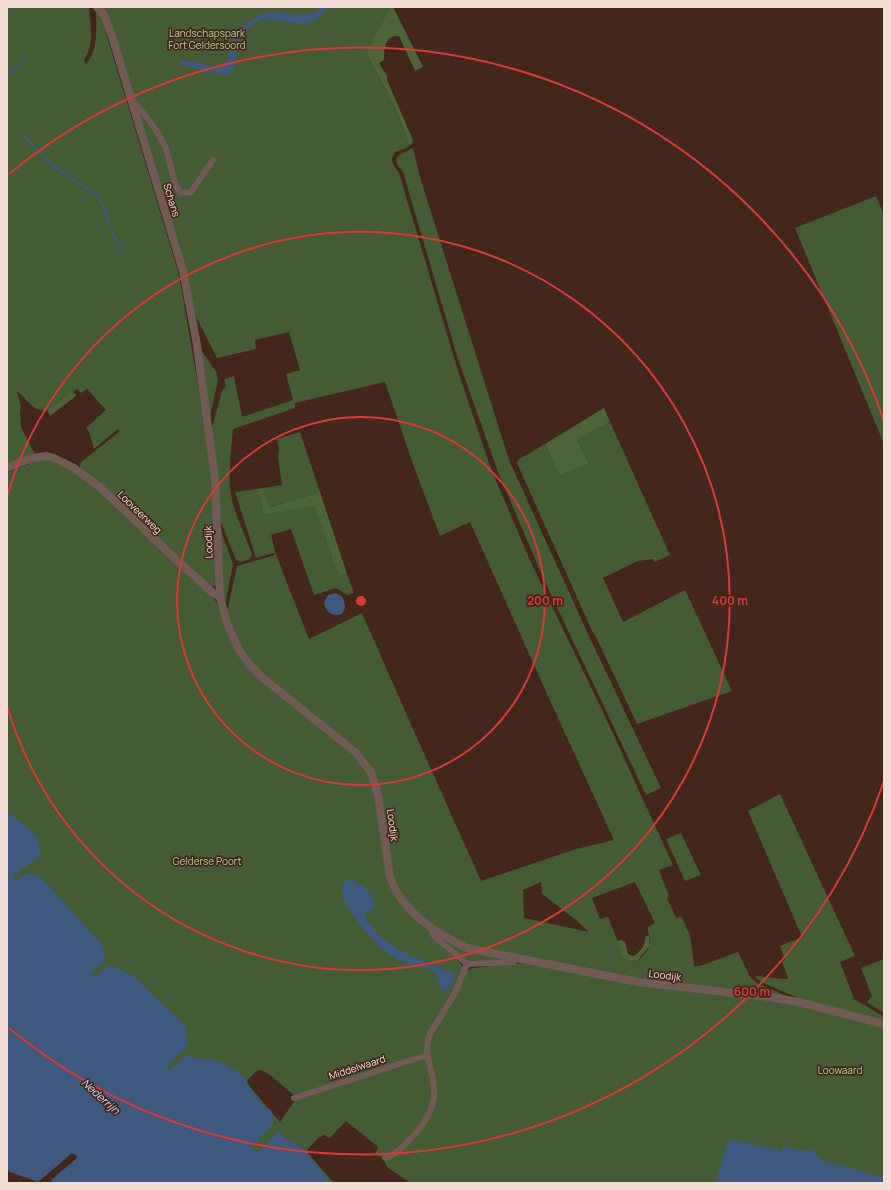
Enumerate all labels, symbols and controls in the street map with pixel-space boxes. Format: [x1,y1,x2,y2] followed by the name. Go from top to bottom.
[168,26,246,52] park label: Landschapspark Fort Geldersoord
[160,182,184,218] street label: Schans
[115,487,165,537] street label: Looveerweg
[200,524,216,559] street label: Loodijk
[527,592,563,609] text: 200 m
[712,592,748,609] text: 400 m
[354,594,368,608] centre of rings
[384,808,402,843] street label: Loodijk
[173,854,241,868] park label: Gelderse Poort
[648,966,683,984] street label: Loodijk
[734,983,770,1000] text: 600 m
[327,1051,387,1083] street label: Middelwaard
[818,1063,862,1077] park label: Loowaard
[79,1075,124,1118] water label: Nederrijn

